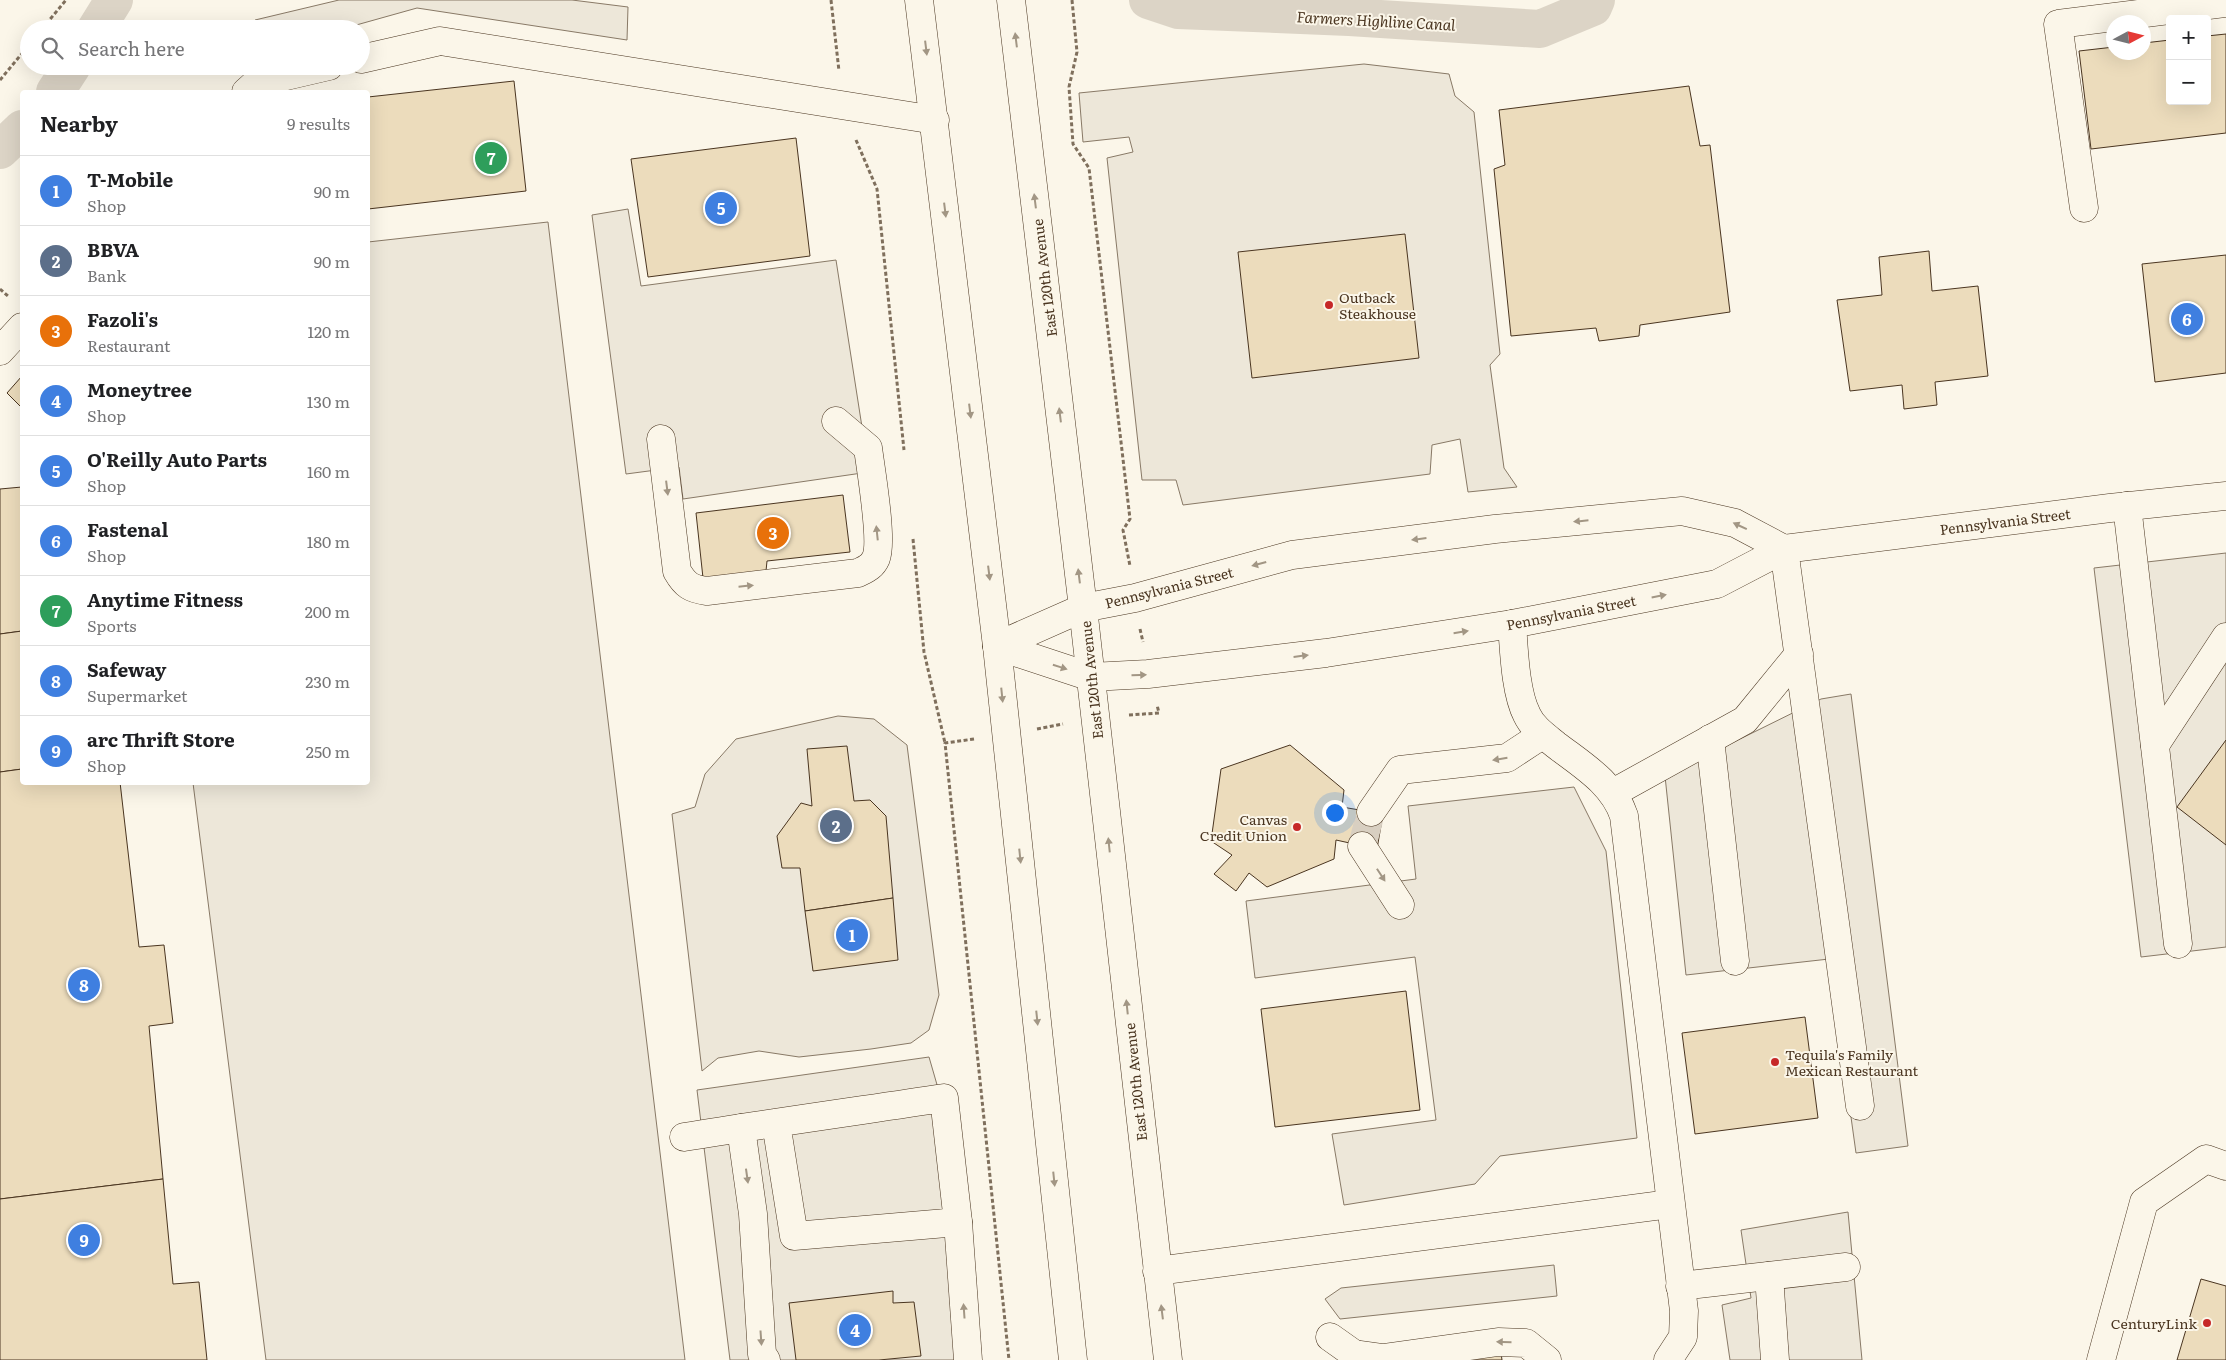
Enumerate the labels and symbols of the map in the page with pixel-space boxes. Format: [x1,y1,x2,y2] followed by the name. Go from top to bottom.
[1296,4,1457,36] water label: Farmers Highline Canal
[2106,15,2151,60] north arrow
[1012,31,1020,47] one-way arrow
[922,41,930,57] one-way arrow
[475,139,507,177] pin: 7
[705,189,737,227] pin: 5
[1031,193,1039,209] one-way arrow
[942,202,950,218] one-way arrow
[1027,218,1061,338] street label: East 120th Avenue
[1339,287,1416,323] place label: Outback Steakhouse
[1323,299,1335,311] marker: Outback Steakhouse
[2171,300,2203,338] pin: 6
[966,404,974,420] one-way arrow
[1056,406,1064,422] one-way arrow
[663,480,671,496] one-way arrow
[1938,503,2072,539] street label: Pennsylvania Street
[757,514,789,552] pin: 3
[1572,517,1588,525] one-way arrow
[1733,522,1748,531] one-way arrow
[873,524,881,540] one-way arrow
[1411,535,1427,543] one-way arrow
[1103,561,1236,613] street label: Pennsylvania Street
[1251,561,1266,569] one-way arrow
[985,565,993,581] one-way arrow
[1075,568,1083,584] one-way arrow
[739,582,755,590] one-way arrow
[1504,590,1638,634] street label: Pennsylvania Street
[1651,591,1667,599] one-way arrow
[1075,620,1107,740] street label: East 120th Avenue
[1454,627,1470,635] one-way arrow
[1293,652,1309,660] one-way arrow
[1053,663,1068,671] one-way arrow
[1132,670,1148,678] one-way arrow
[999,687,1007,703] one-way arrow
[1492,755,1508,763] one-way arrow
[1322,800,1348,826] your location
[820,807,852,845] pin: 2
[1200,809,1287,845] place label: Canvas Credit Union
[1291,821,1303,833] marker: Canvas Credit Union
[1105,837,1113,853] one-way arrow
[1016,848,1024,864] one-way arrow
[1376,869,1386,882] one-way arrow
[836,916,868,954] pin: 1
[68,966,100,1004] pin: 8
[1123,998,1131,1014] one-way arrow
[1033,1010,1041,1026] one-way arrow
[1119,1022,1151,1142] street label: East 120th Avenue
[1785,1044,1919,1080] place label: Tequila's Family Mexican Restaurant
[1769,1056,1781,1068] marker: Tequila's Family Mexican Restaurant
[744,1169,752,1185] one-way arrow
[1050,1172,1058,1188] one-way arrow
[68,1221,100,1259] pin: 9
[960,1303,968,1319] one-way arrow
[1158,1303,1166,1319] one-way arrow
[839,1311,871,1349] pin: 4
[2111,1313,2197,1333] place label: CenturyLink
[2201,1317,2213,1329] marker: CenturyLink
[758,1330,766,1346] one-way arrow
[1496,1338,1512,1346] one-way arrow

